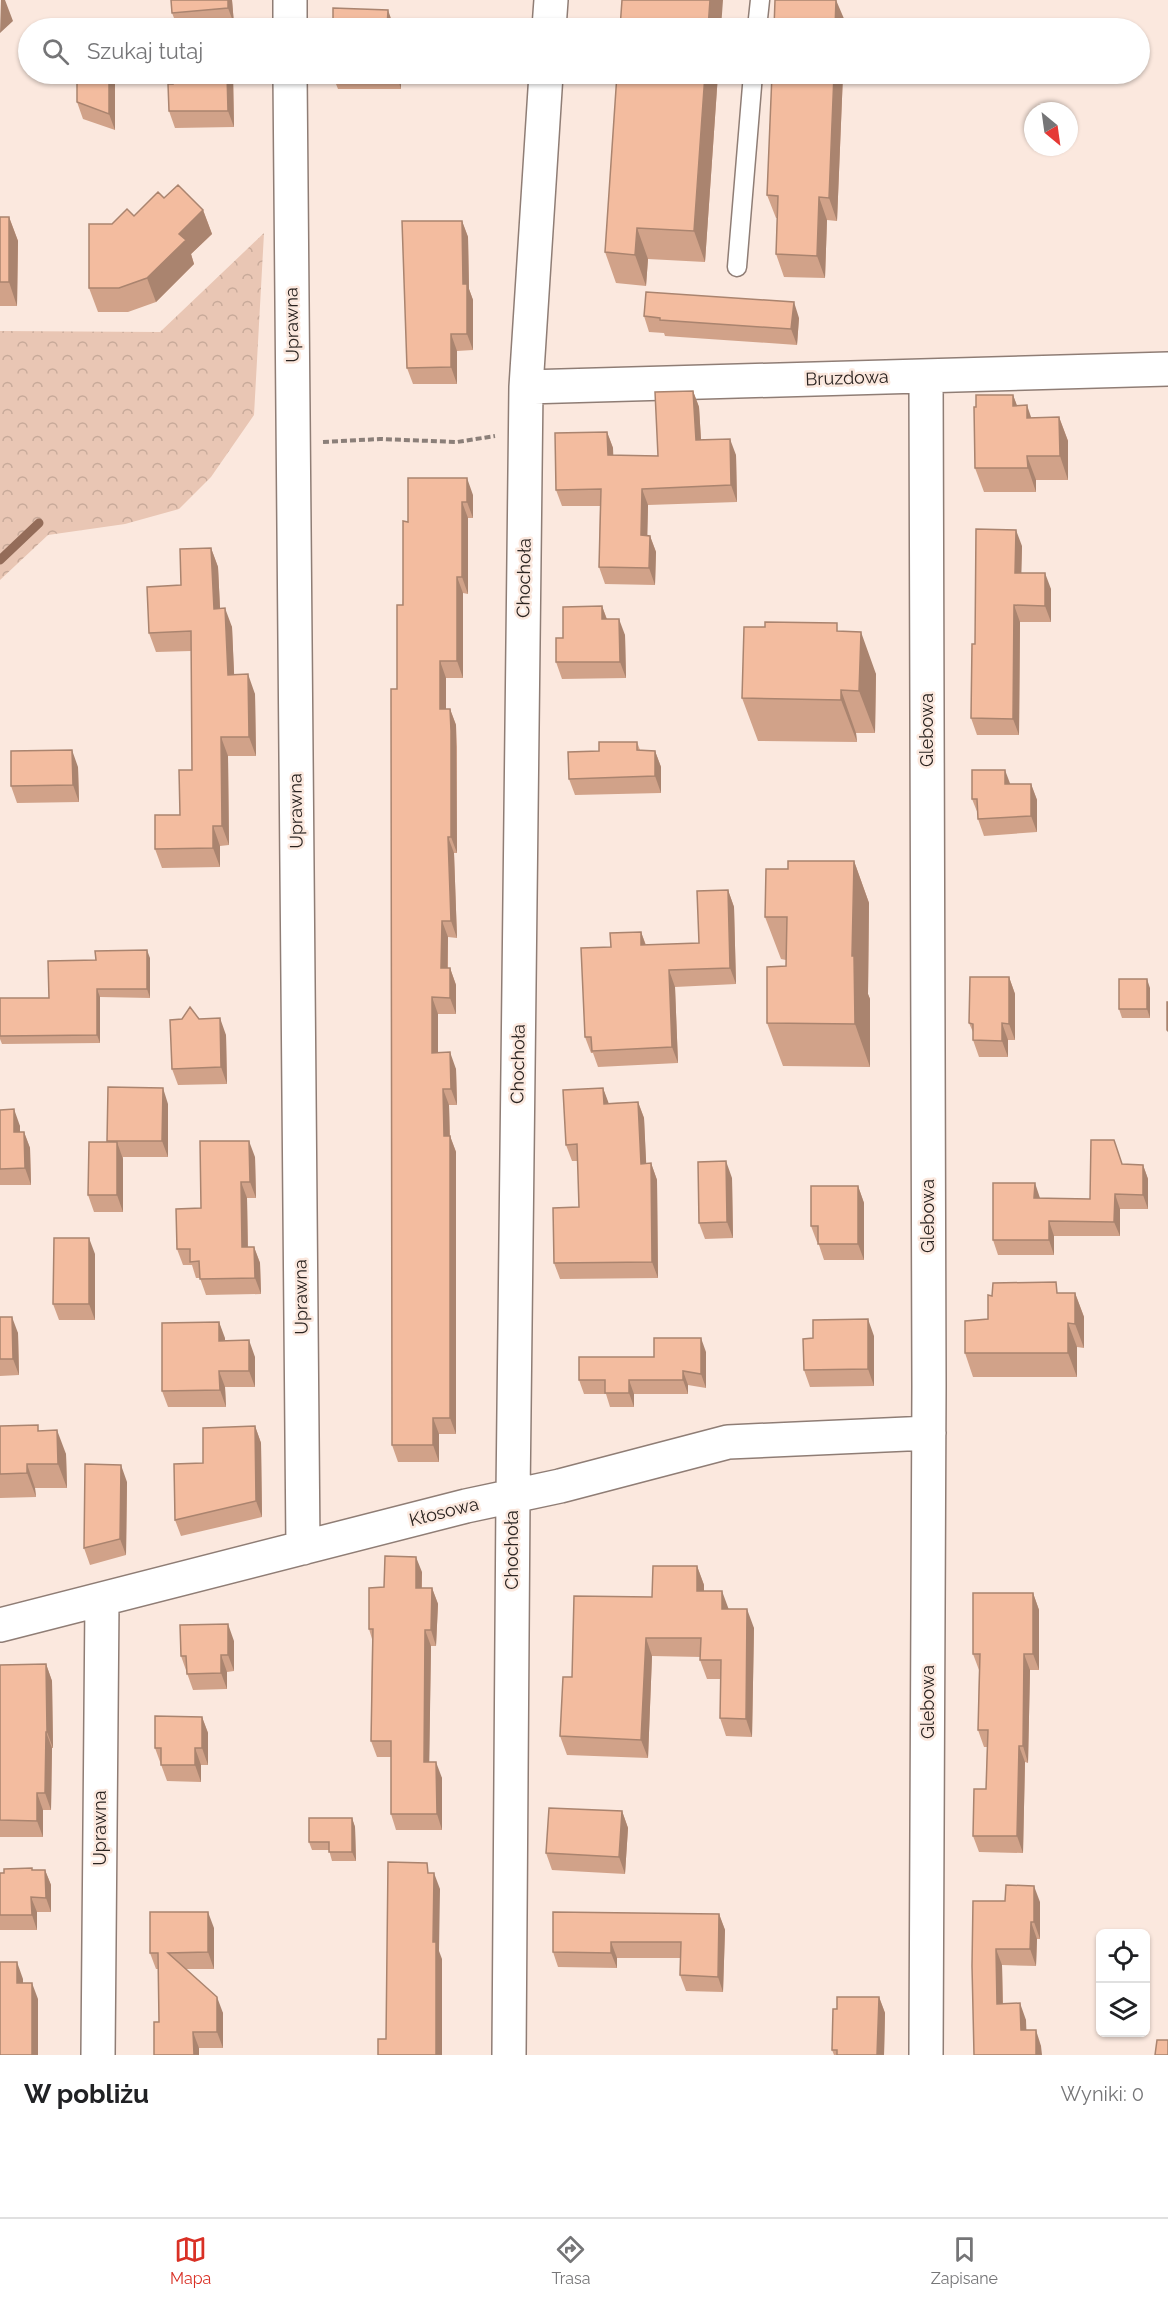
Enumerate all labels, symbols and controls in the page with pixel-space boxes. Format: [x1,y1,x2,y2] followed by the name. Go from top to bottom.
[18,18,1150,84] search box
[39,35,72,68] icon: search
[87,38,203,64] text: Szukaj tutaj
[1024,102,1078,156] north arrow
[280,287,303,363] street label: Uprawna
[805,366,889,389] street label: Bruzdowa
[512,538,535,618] street label: Chochoła
[916,693,937,767] street label: Glebowa
[284,773,307,849] street label: Uprawna
[506,1024,529,1104] street label: Chochoła
[917,1179,938,1253] street label: Glebowa
[289,1259,312,1335] street label: Uprawna
[407,1493,481,1530] street label: Kłosowa
[501,1510,522,1590] street label: Chochoła
[917,1665,938,1739] street label: Glebowa
[89,1790,110,1866] street label: Uprawna
[1096,1929,1150,2037] map controls
[1096,1929,1150,1983] button: locate
[1096,1983,1150,2037] button: layers
[24,2079,149,2109] text: W pobliżu
[1060,2082,1144,2106] text: Wyniki: 0
[170,2233,211,2288] tab: Mapa
[551,2233,591,2288] tab: Trasa
[931,2233,998,2288] tab: Zapisane

